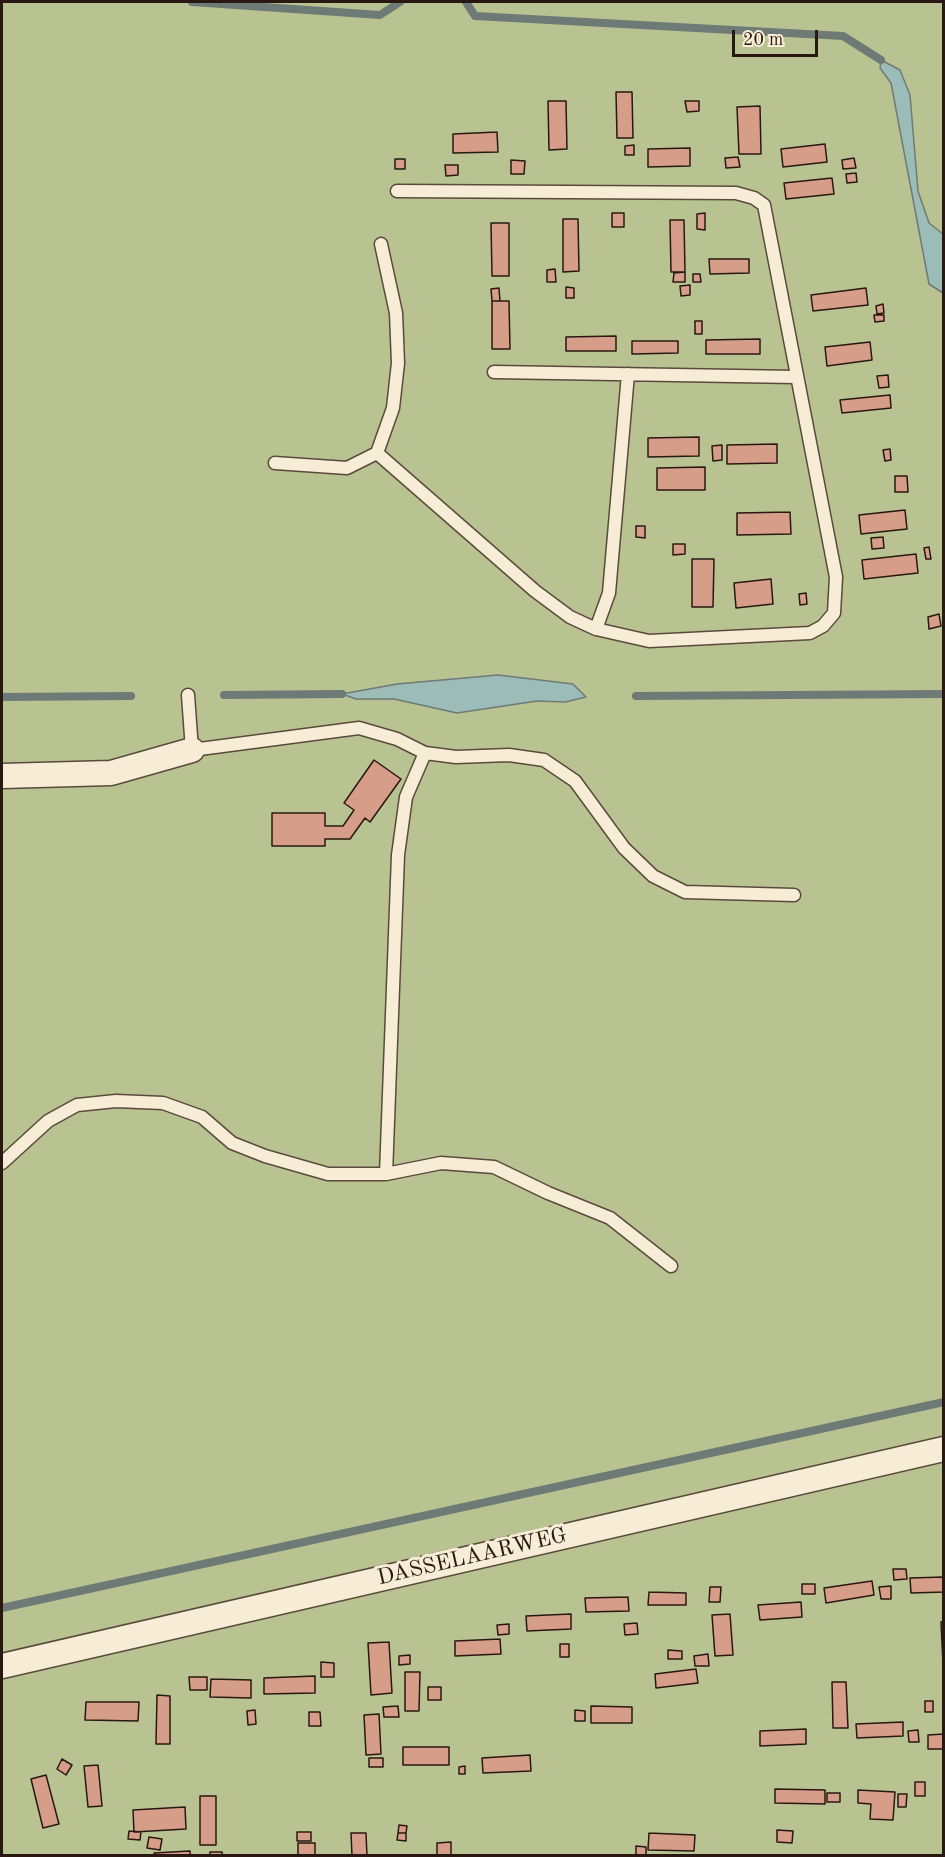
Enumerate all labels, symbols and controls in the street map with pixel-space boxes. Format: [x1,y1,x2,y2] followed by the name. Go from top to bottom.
[735,18,820,56] scale bar
[743,31,783,49] text: 20 m
[375,1522,569,1592] street label: DASSELAARWEG

